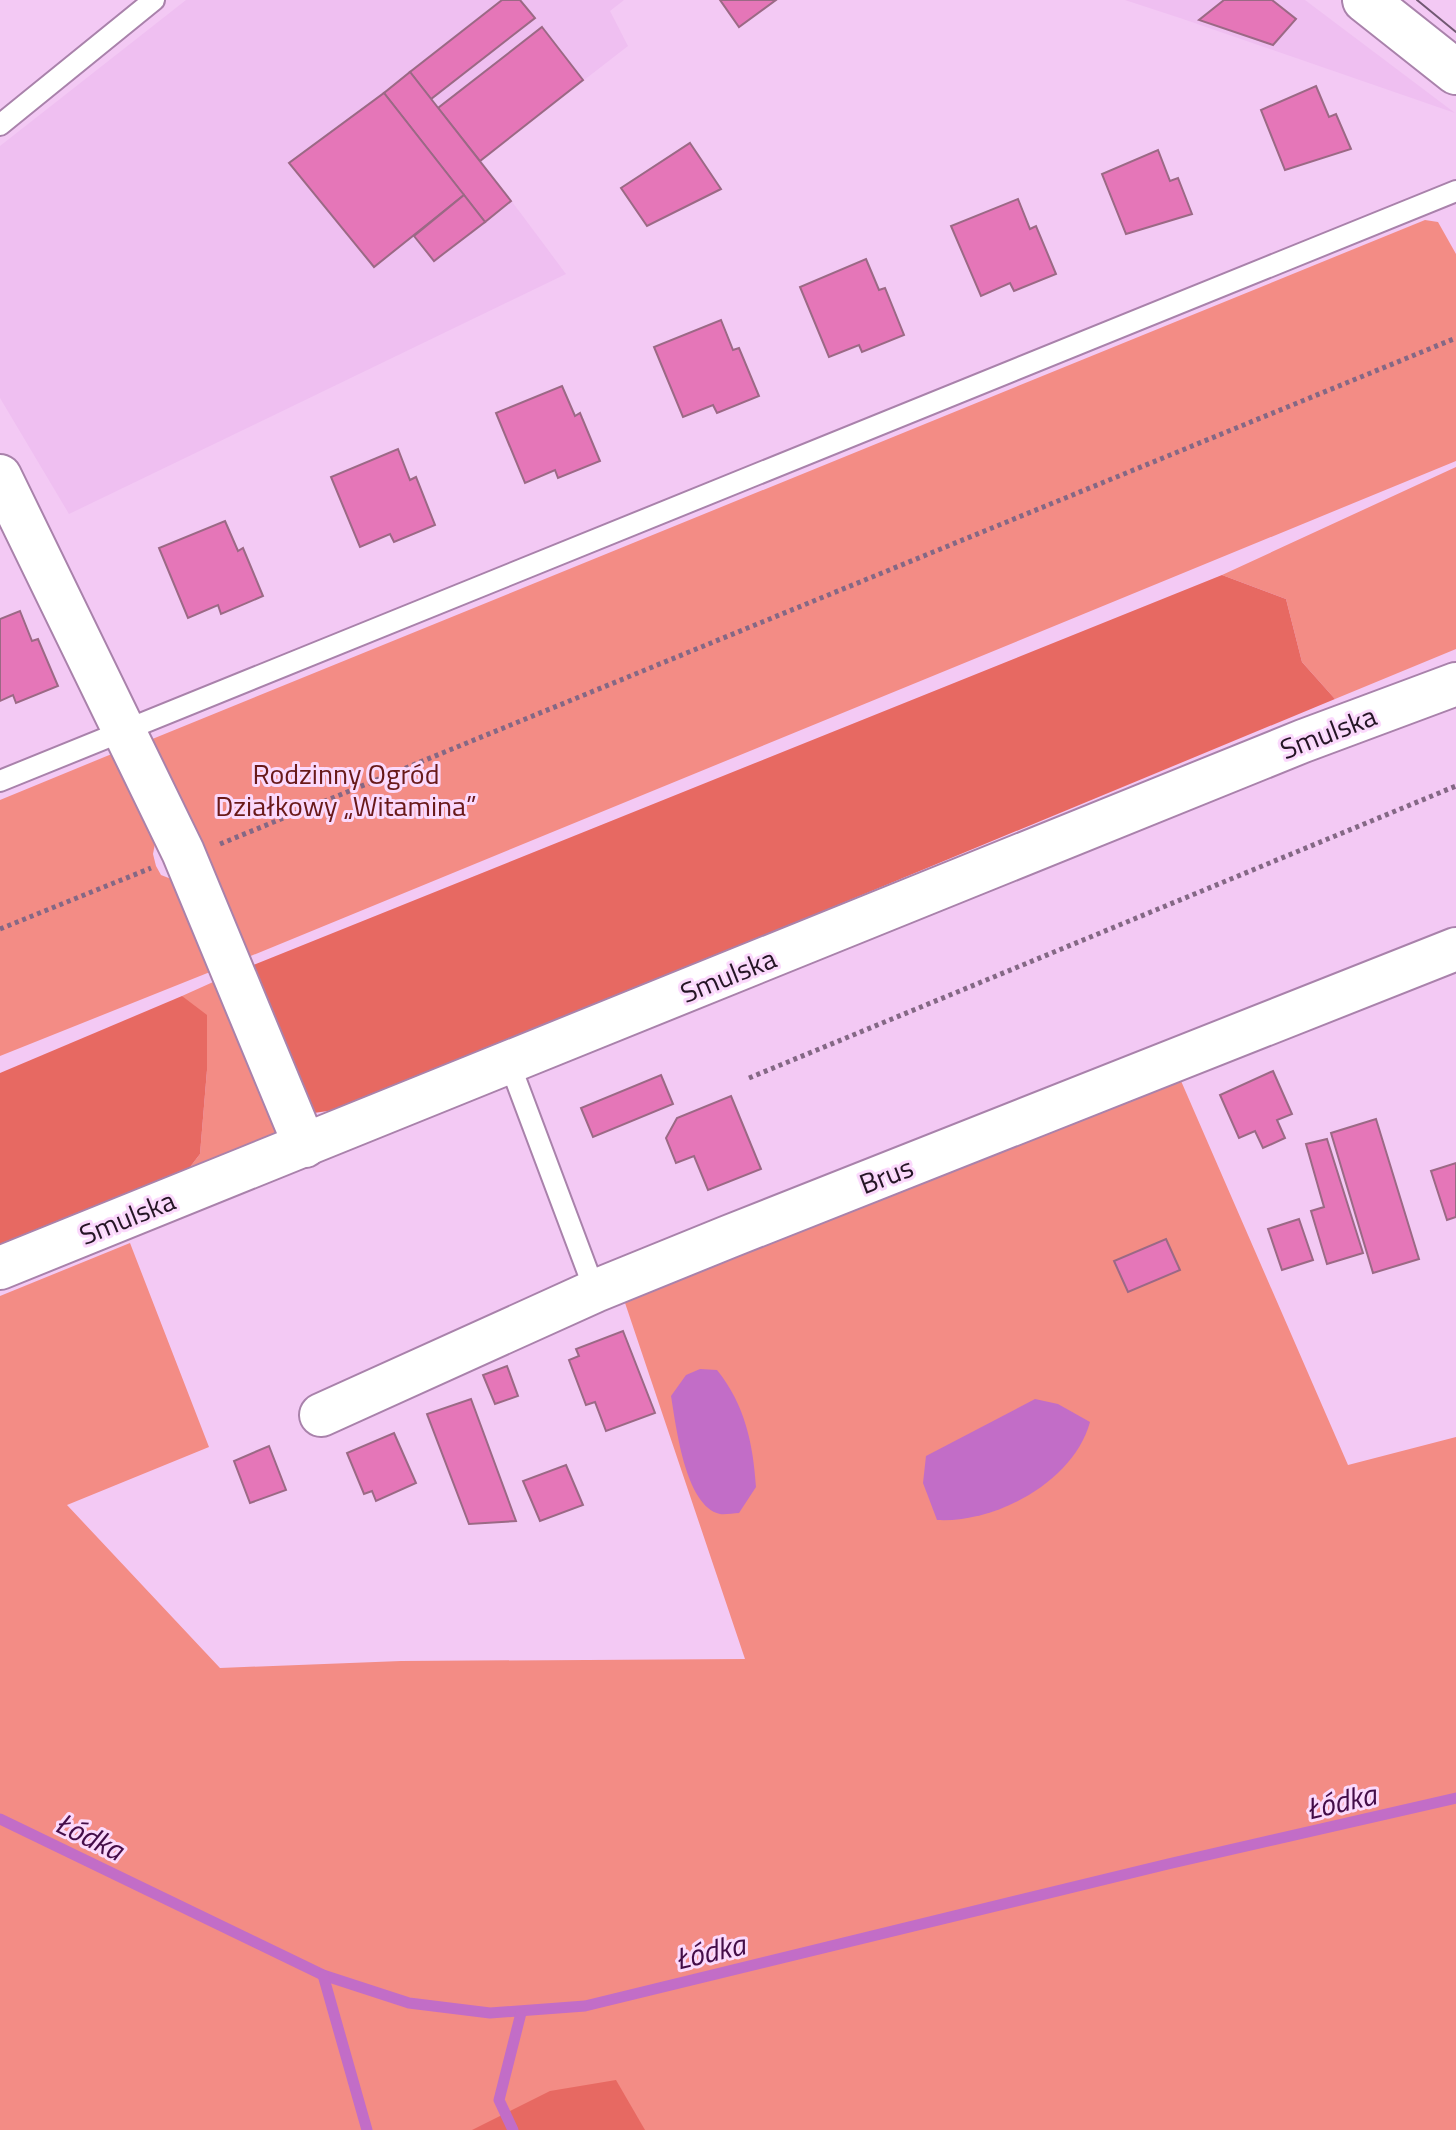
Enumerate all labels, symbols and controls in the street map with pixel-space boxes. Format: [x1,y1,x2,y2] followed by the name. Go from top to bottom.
[1273,694,1383,770] street label: Smulska
[215,752,477,827] park label: Rodzinny Ogród Działkowy „Witamina”
[673,936,783,1014] street label: Smulska
[853,1145,919,1205] street label: Brus
[72,1178,182,1256] street label: Smulska
[1302,1770,1382,1831] water label: Łódka
[48,1800,134,1873] water label: Łódka
[671,1920,751,1981] water label: Łódka

